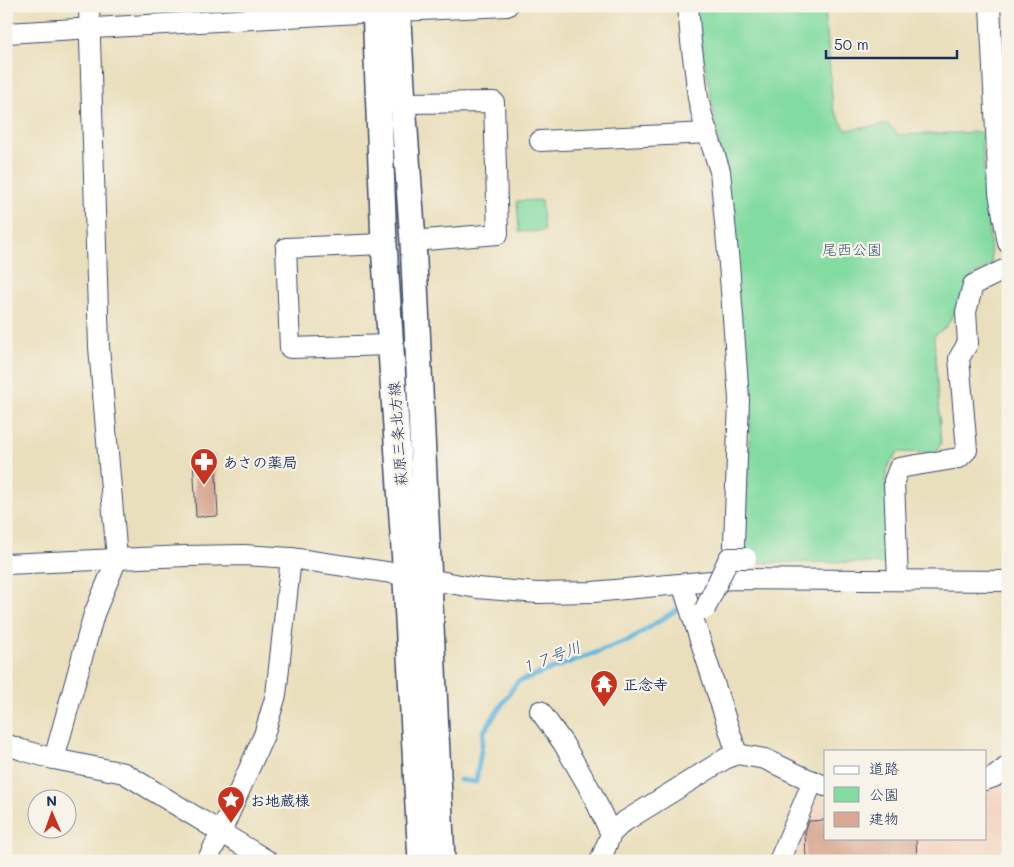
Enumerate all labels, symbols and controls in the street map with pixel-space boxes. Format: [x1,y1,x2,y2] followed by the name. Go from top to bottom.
[826,28,958,60] scale bar
[834,34,869,54] text: 50 m
[822,239,882,259] park label: 尾西公園
[383,381,411,487] street label: 萩原三条北方線
[189,447,219,486] pharmacy icon: あさの薬局
[223,452,298,472] place label: あさの薬局
[516,636,584,678] water label: １７号川
[589,669,619,708] temple icon: 正念寺
[623,674,668,694] place label: 正念寺
[824,750,986,840] legend
[869,758,899,778] text: 道路
[869,784,899,804] text: 公園
[216,785,246,824] place icon: お地蔵様
[28,790,78,840] north arrow
[250,790,310,810] place label: お地蔵様
[46,791,57,810] text: N
[869,808,899,828] text: 建物

